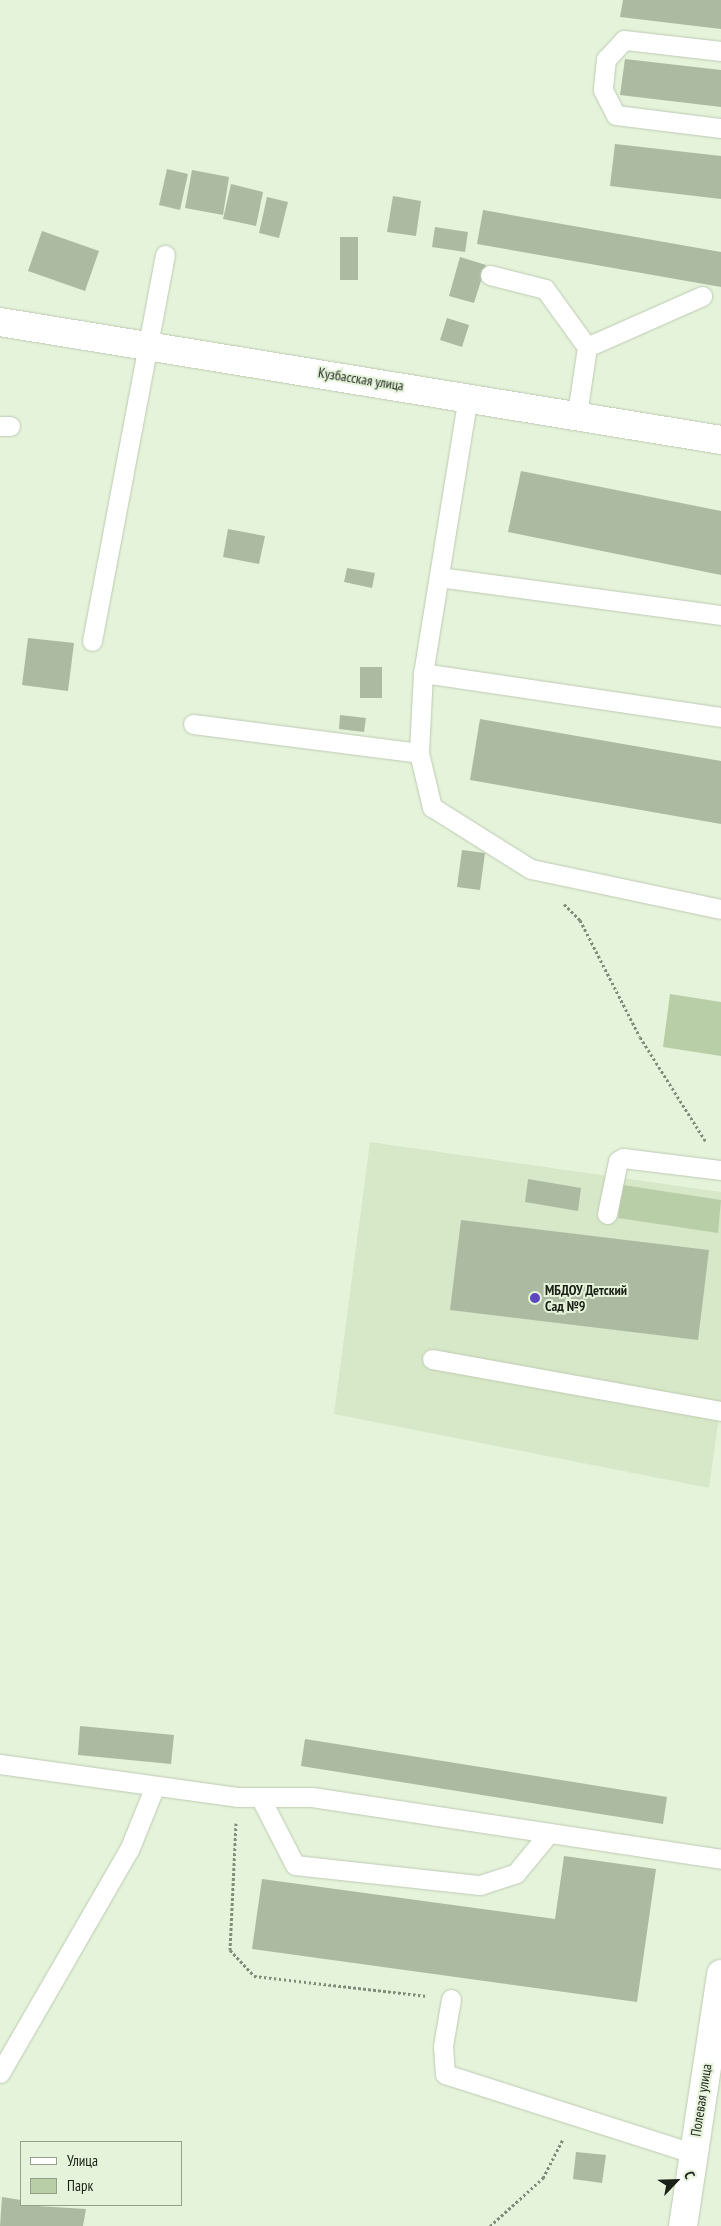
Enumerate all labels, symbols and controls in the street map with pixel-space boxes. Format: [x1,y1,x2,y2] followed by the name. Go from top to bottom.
[317,364,405,394] street label: Кузбасская улица
[545,1282,627,1314] place label: МБДОУ Детский Сад №9
[529,1292,541,1304] marker: МБДОУ Детский Сад №9
[687,2063,715,2137] street label: Полевая улица
[20,2141,182,2206] legend
[67,2151,98,2170] text: Улица
[651,2156,701,2206] north arrow
[680,2168,699,2181] text: С
[67,2176,93,2195] text: Парк

